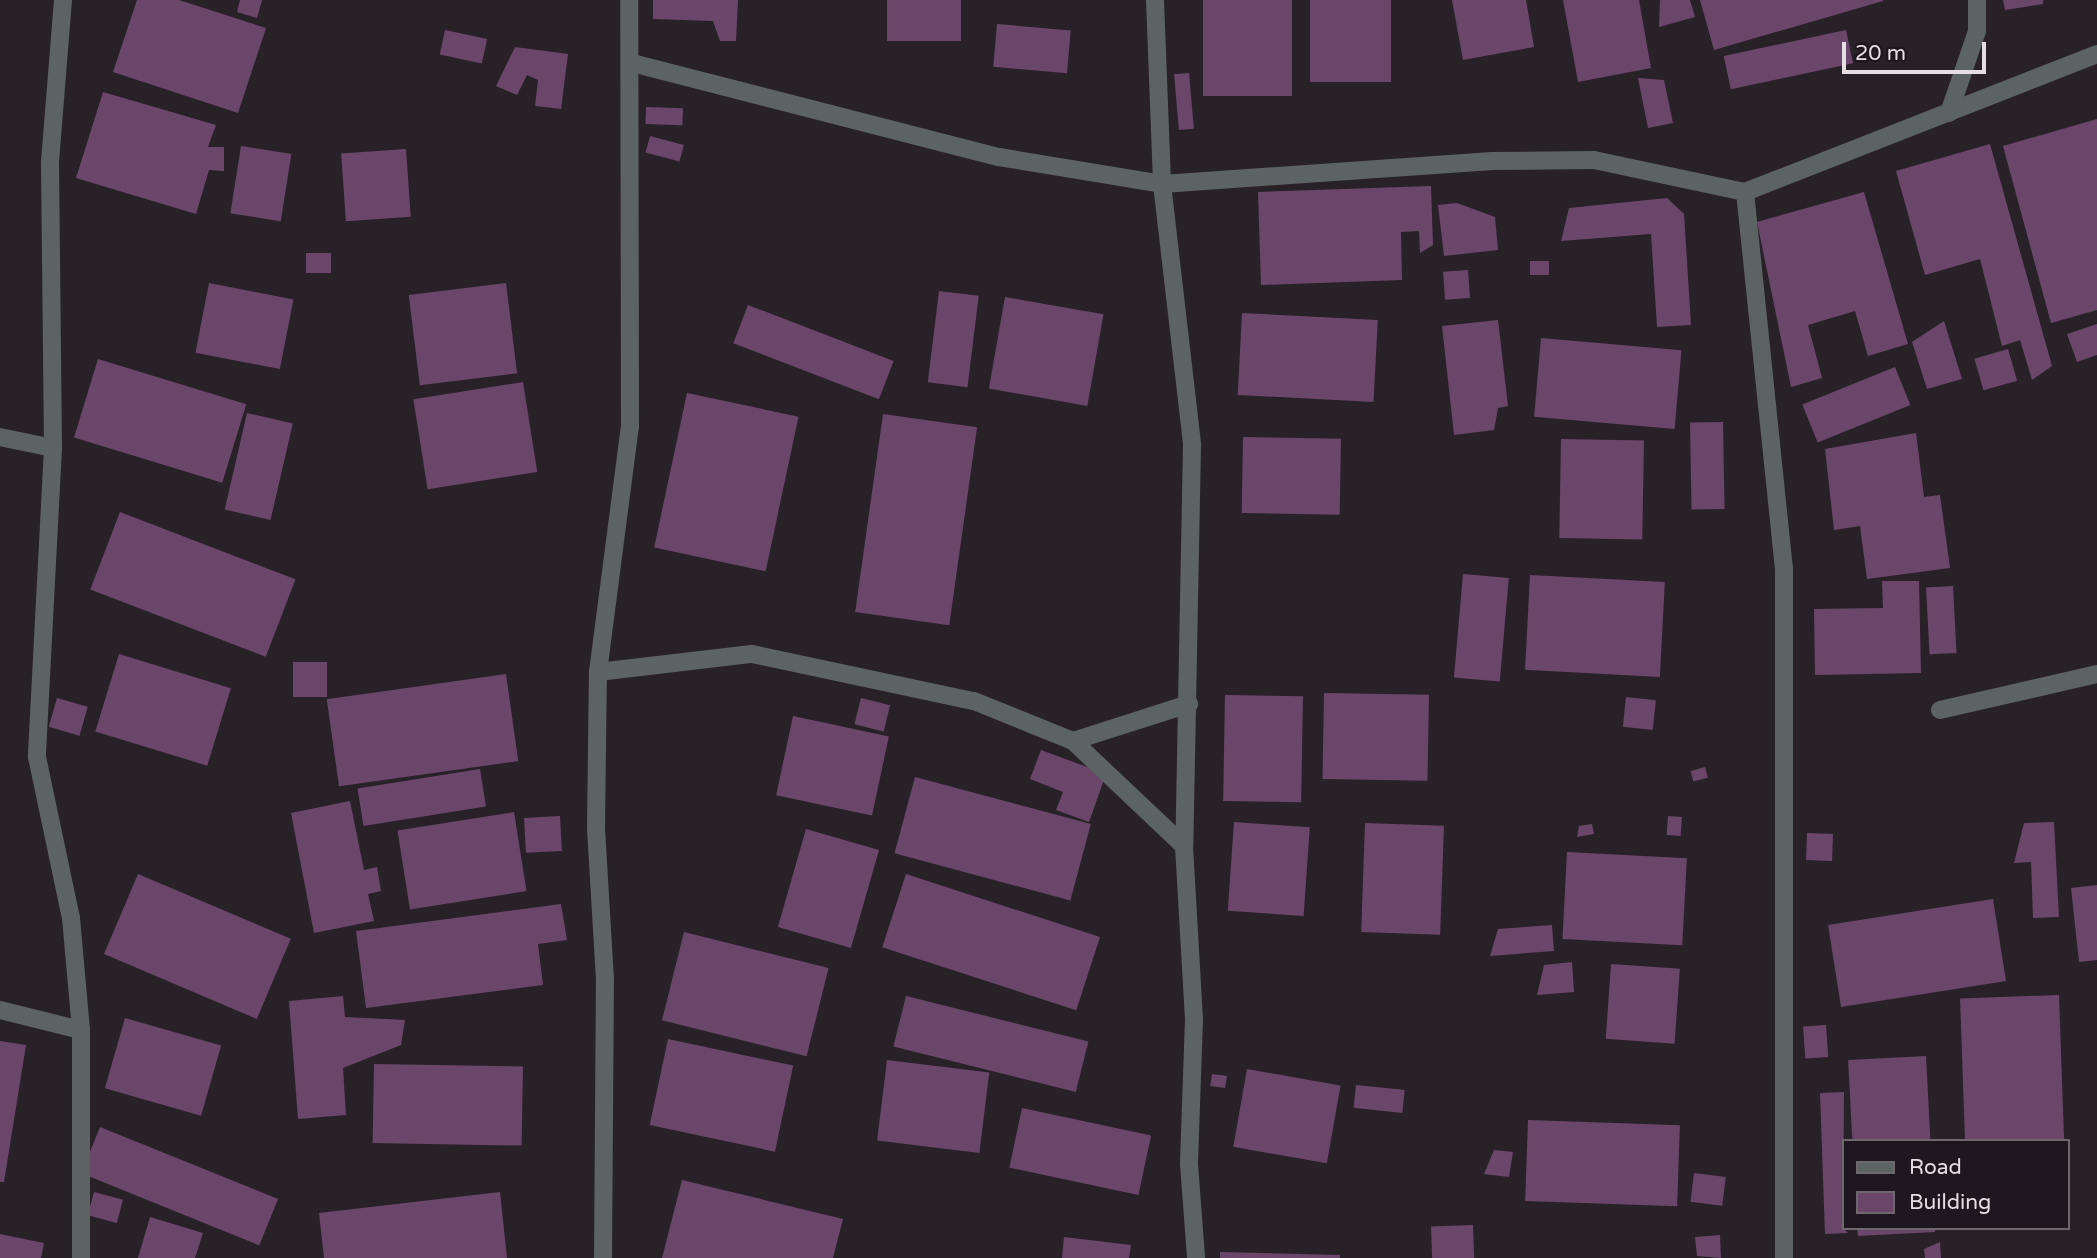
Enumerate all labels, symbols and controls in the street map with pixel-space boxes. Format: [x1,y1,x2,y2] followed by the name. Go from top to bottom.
[1845,28,1988,72] scale bar
[1855,41,1906,66] text: 20 m
[1842,1139,2069,1230] legend
[1909,1155,1962,1180] text: Road
[1909,1190,1991,1215] text: Building

